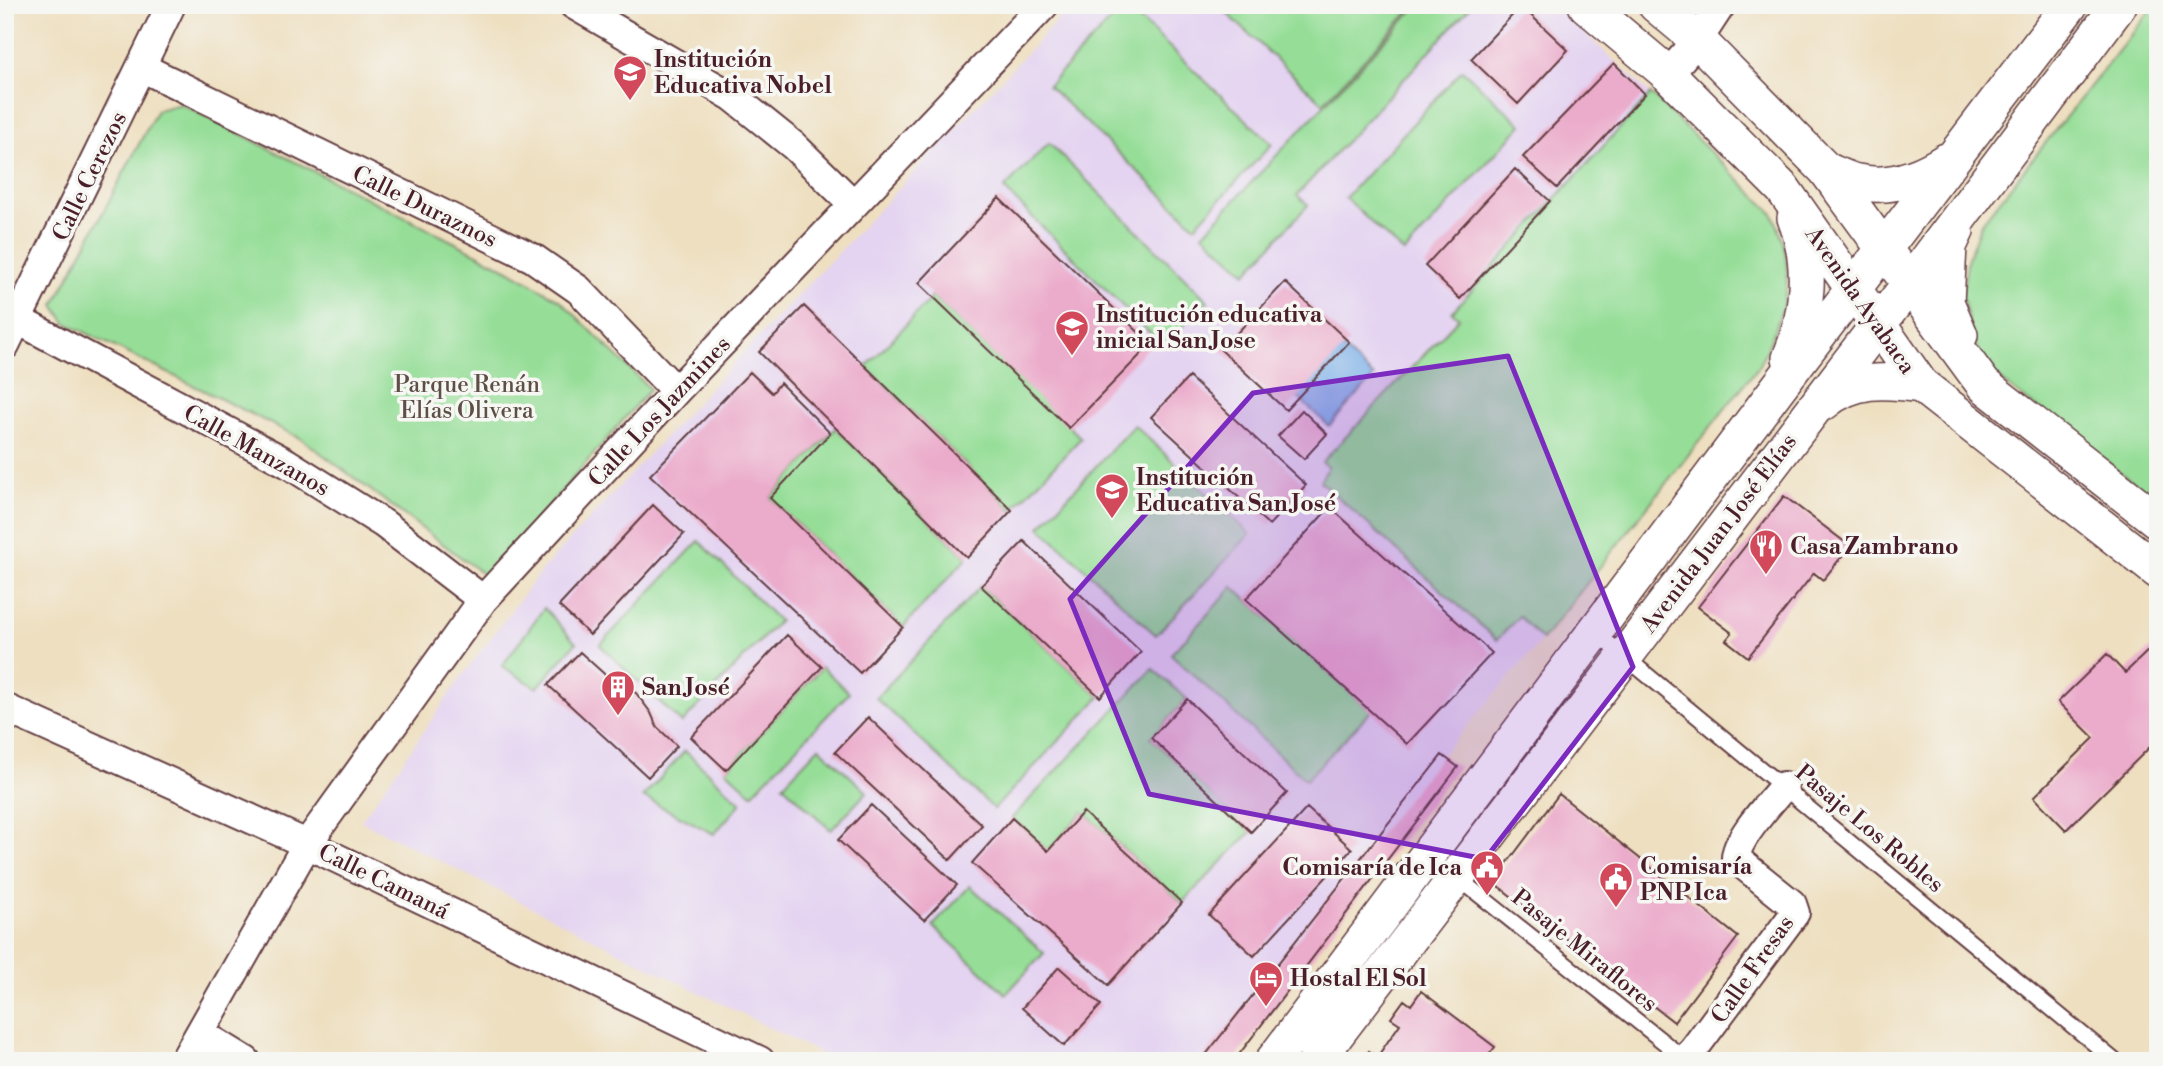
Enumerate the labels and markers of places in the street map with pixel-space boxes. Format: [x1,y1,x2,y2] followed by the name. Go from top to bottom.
[654,46,832,100] place label: Institución Educativa Nobel
[611,53,649,102] school or university icon: Institución Educativa Nobel
[1096,301,1323,355] place label: Institución educativa inicial San Jose
[1053,308,1091,357] school or university icon: Institución educativa inicial San Jose
[1136,464,1336,518] place label: Institución Educativa San José
[1093,471,1131,520] school or university icon: Institución Educativa San José
[1747,527,1785,576] restaurant icon: Casa Zambrano
[1790,533,1959,561] place label: Casa Zambrano
[599,668,637,717] building icon: San José
[642,674,730,702] place label: San José
[1468,848,1506,897] public building icon: Comisaría de Ica
[1640,853,1753,907] place label: Comisaría PNP Ica
[1282,854,1463,882] place label: Comisaría de Ica
[1597,860,1635,909] public building icon: Comisaría PNP Ica
[1247,959,1285,1008] hotel icon: Hostal El Sol
[1290,965,1427,993] place label: Hostal El Sol

